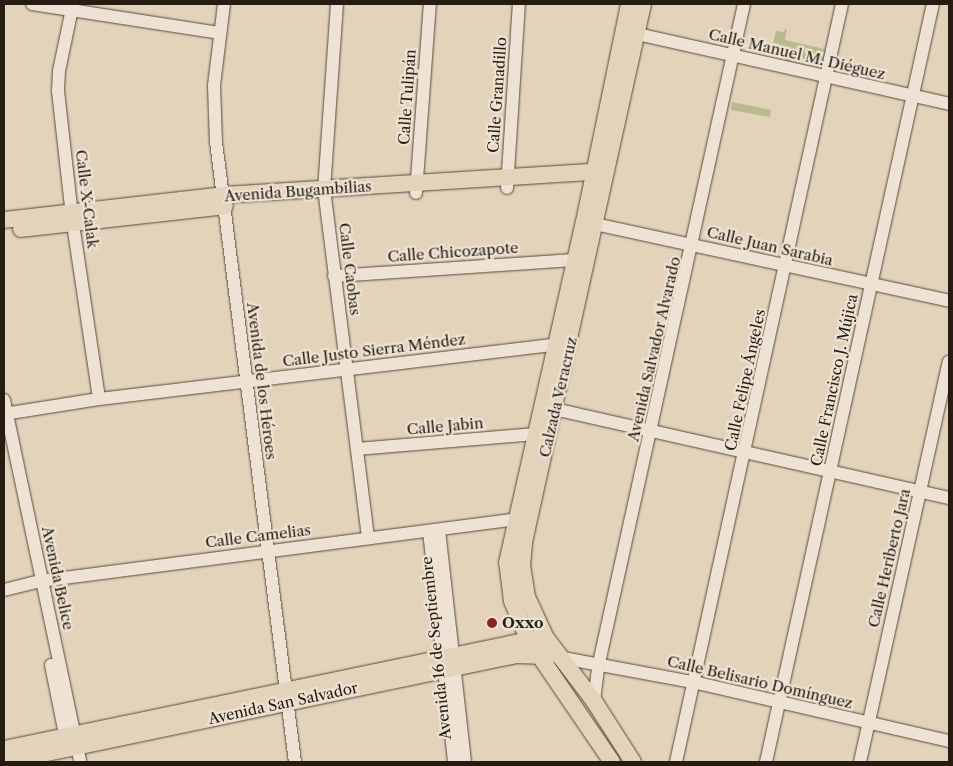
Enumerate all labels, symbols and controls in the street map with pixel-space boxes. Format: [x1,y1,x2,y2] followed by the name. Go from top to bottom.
[707,25,887,83] street label: Calle Manuel M. Diéguez
[484,36,510,154] street label: Calle Granadillo
[395,48,419,146] street label: Calle Tulipán
[72,149,102,249] street label: Calle X-Calak
[224,177,372,205] street label: Avenida Bugambilias
[335,222,365,316] street label: Calle Caobas
[705,223,835,269] street label: Calle Juan Sarabia
[387,238,519,266] street label: Calle Chicozapote
[624,254,684,444] street label: Avenida Salvador Alvarado
[807,292,861,468] street label: Calle Francisco J. Mújica
[243,301,281,461] street label: Avenida de los Héroes
[721,307,769,453] street label: Calle Felipe Ángeles
[281,330,467,370] street label: Calle Justo Sierra Méndez
[535,335,581,459] street label: Calzada Veracruz
[406,414,484,438] street label: Calle Jabin
[864,487,914,629] street label: Calle Heriberto Jara
[204,521,312,551] street label: Calle Camelias
[38,525,78,631] street label: Avenida Belice
[417,555,455,741] street label: Avenida 16 de Septiembre
[502,614,543,632] place label: Oxxo
[486,617,498,629] marker: Oxxo
[666,652,854,712] street label: Calle Belisario Domínguez
[206,678,360,728] street label: Avenida San Salvador

